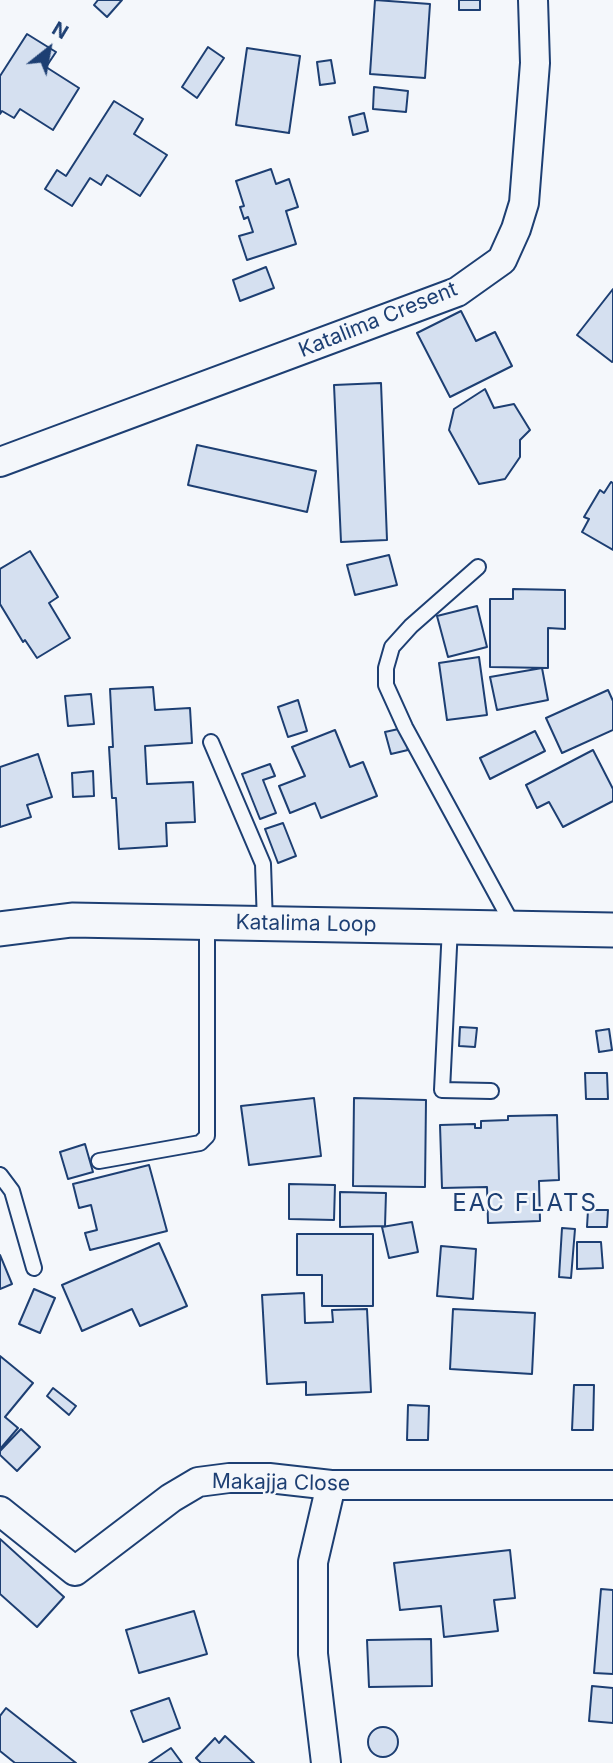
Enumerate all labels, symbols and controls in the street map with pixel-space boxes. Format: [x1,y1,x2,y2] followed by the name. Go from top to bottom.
[14,14,84,84] north arrow
[48,17,72,44] text: N
[295,277,461,363] street label: Katalima Cresent
[235,910,377,938] street label: Katalima Loop
[453,1190,597,1218] district label: EAC FLATS
[212,1469,350,1497] street label: Makajja Close

